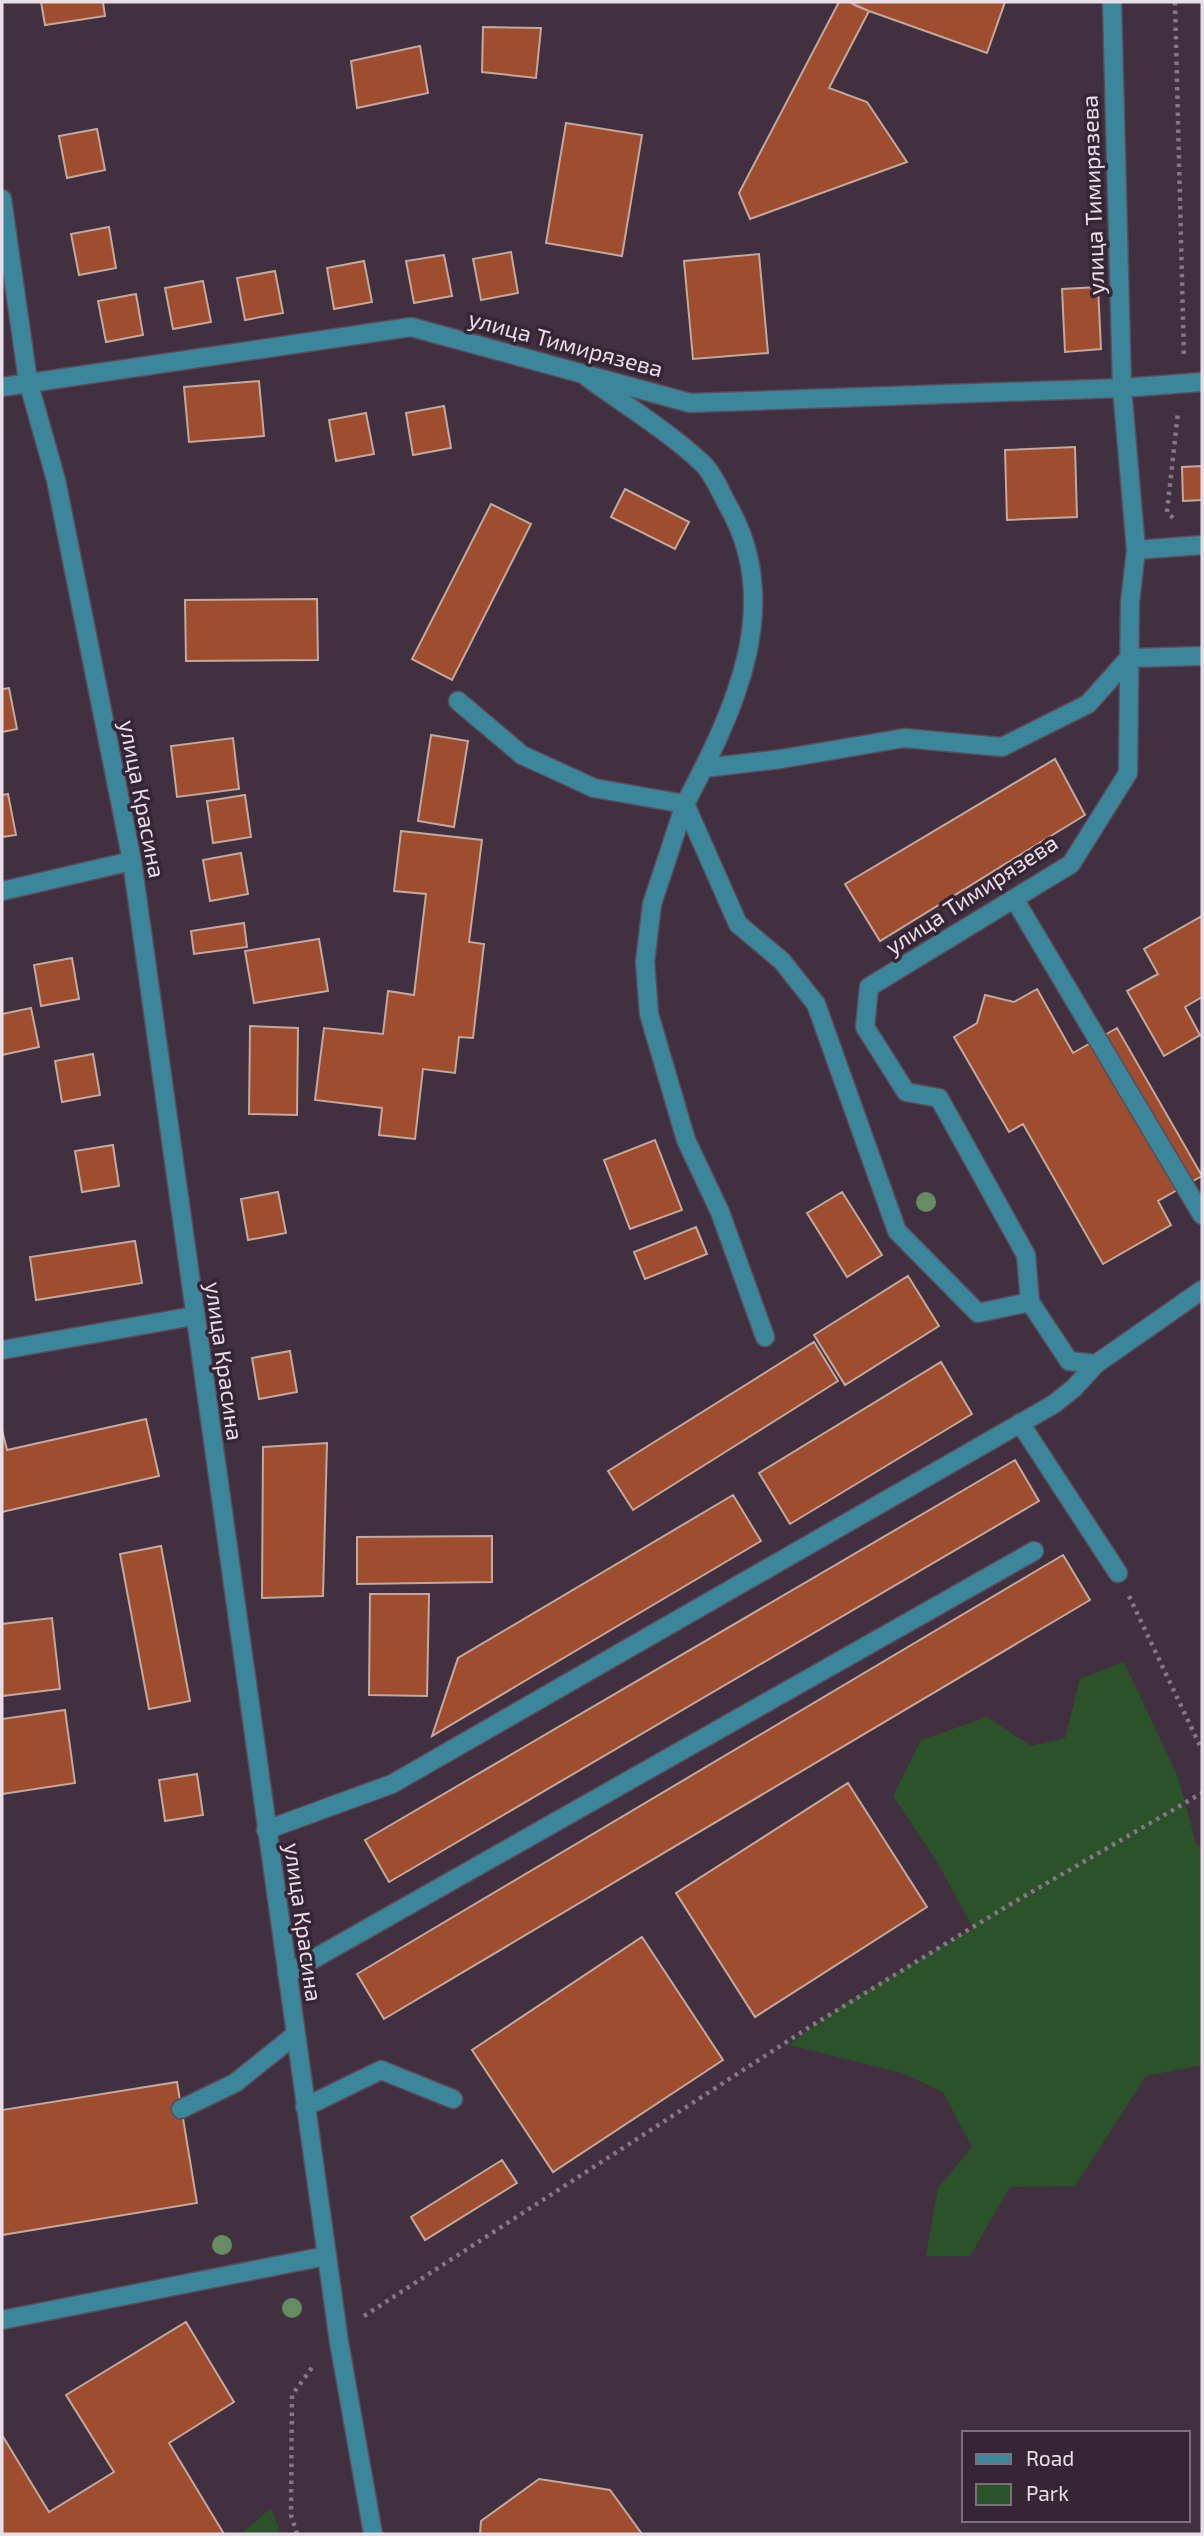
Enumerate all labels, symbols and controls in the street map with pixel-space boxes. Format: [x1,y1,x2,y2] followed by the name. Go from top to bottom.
[1075,94,1110,295] street label: улица Тимирязева
[465,304,666,383] street label: улица Тимирязева
[113,718,172,880] street label: улица Красина
[879,828,1063,961] street label: улица Тимирязева
[199,1280,250,1442] street label: улица Красина
[278,1841,329,2003] street label: улица Красина
[962,2431,1190,2522] legend
[1026,2445,1074,2470] text: Road
[1026,2480,1069,2505] text: Park

